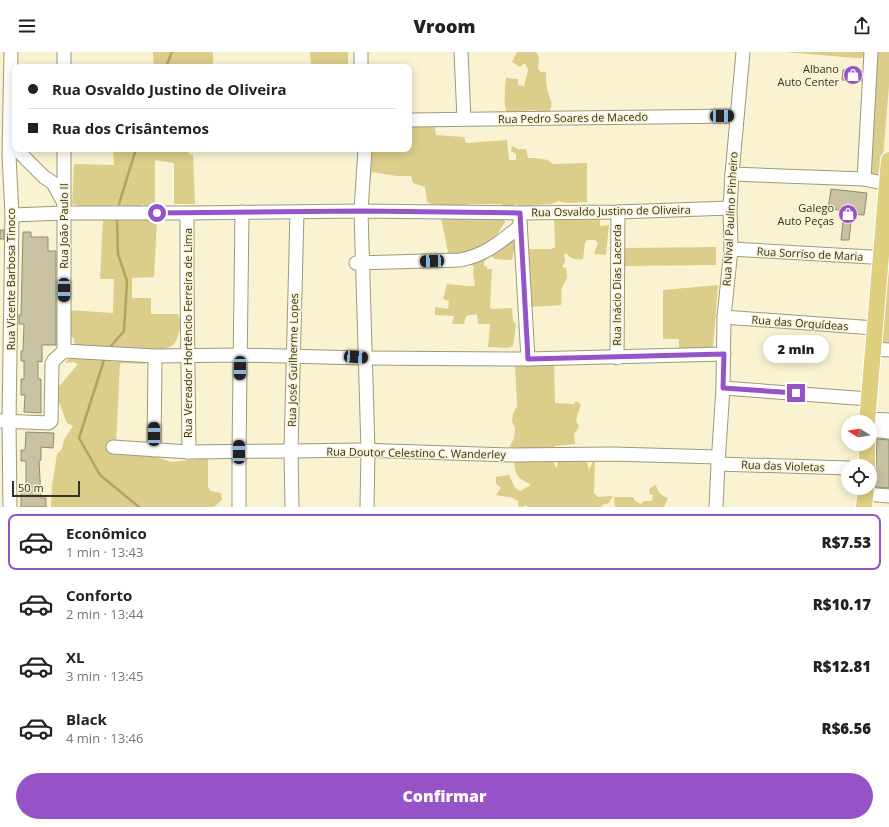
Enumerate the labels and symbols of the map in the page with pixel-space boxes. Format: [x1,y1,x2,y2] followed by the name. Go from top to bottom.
[777,61,839,89] place label: Albano Auto Center
[842,64,864,86] shop icon: Albano Auto Center
[498,109,649,126] street label: Rua Pedro Soares de Macedo
[710,110,734,122] car
[718,151,741,287] street label: Rua Nival Paulino Pinheiro
[56,183,71,269] street label: Rua João Paulo II
[777,200,834,228] place label: Galego Auto Peças
[531,202,691,219] street label: Rua Osvaldo Justino de Oliveira
[837,203,859,225] shop icon: Galego Auto Peças
[148,204,166,222] route start
[3,207,18,350] street label: Rua Vicente Barbosa Tinoco
[609,224,624,346] street label: Rua Inácio Dias Lacerda
[180,228,195,438] street label: Rua Vereador Hortêncio Ferreira de Lima
[756,243,864,264] street label: Rua Sorriso de Maria
[420,255,444,267] car
[58,278,70,302] car
[284,293,301,427] street label: Rua José Guilherme Lopes
[751,312,849,333] street label: Rua das Orquídeas
[763,335,829,363] callout: 2 min
[344,350,368,364] car
[234,356,246,380] car
[787,384,805,402] route end
[841,415,877,451] north arrow
[148,422,160,446] car
[233,440,245,464] car
[326,443,506,462] street label: Rua Doutor Celestino C. Wanderley
[741,457,825,474] street label: Rua das Violetas
[12,479,80,498] scale bar

